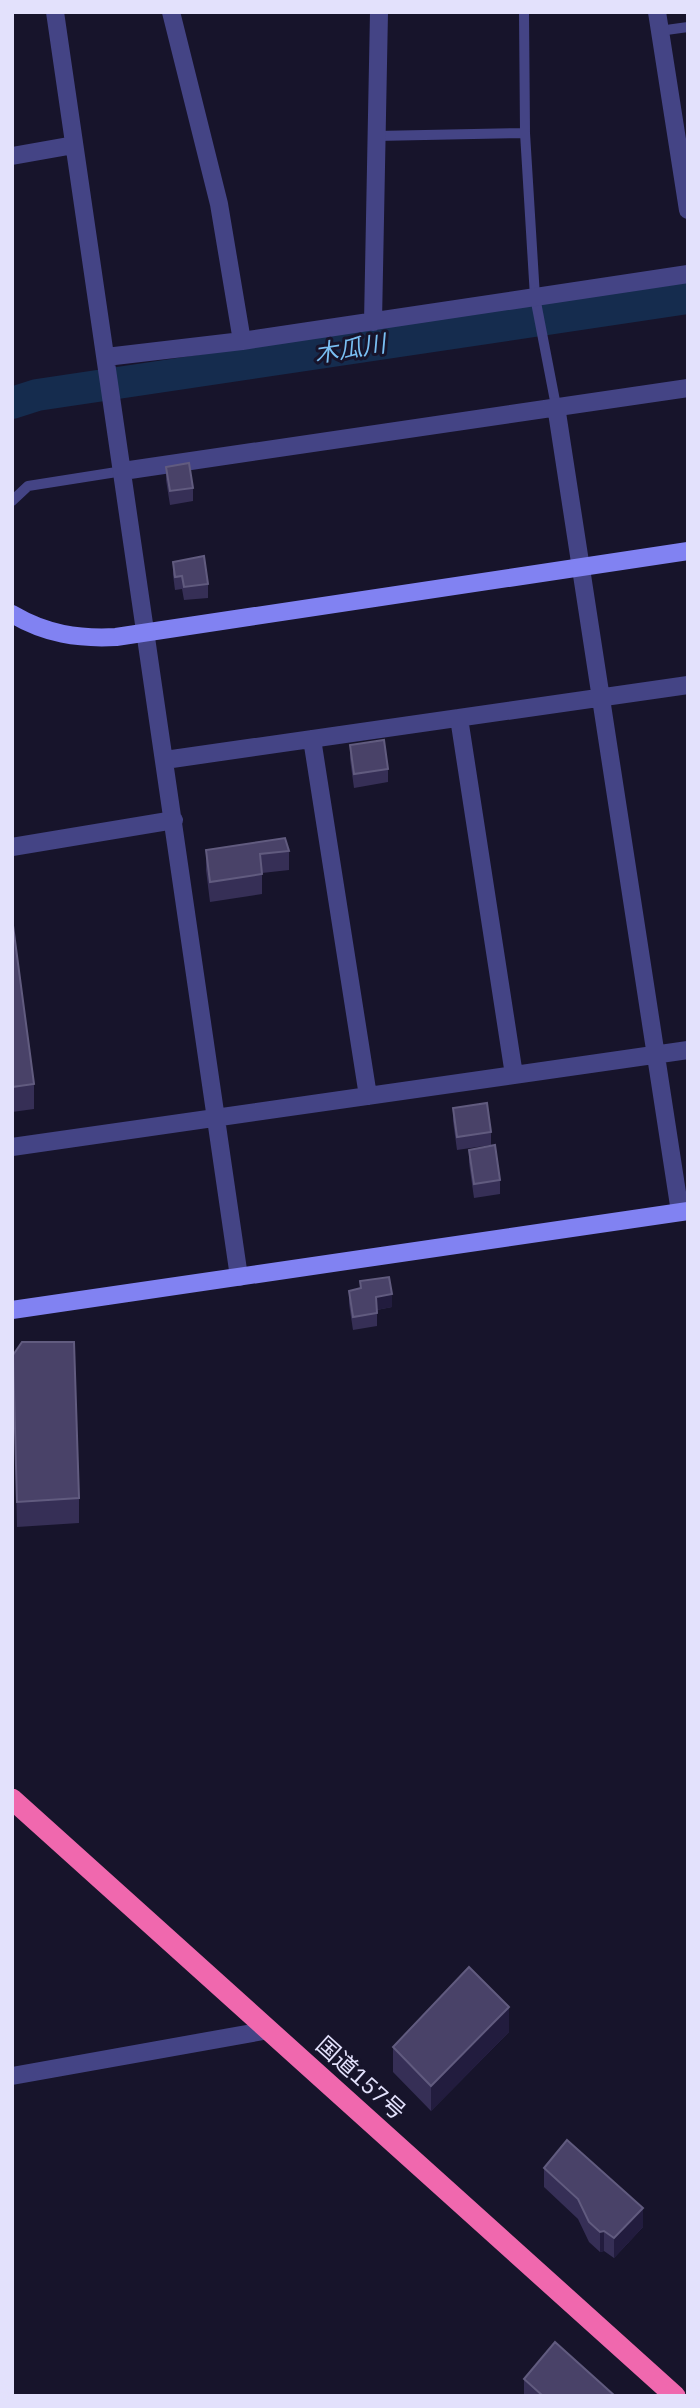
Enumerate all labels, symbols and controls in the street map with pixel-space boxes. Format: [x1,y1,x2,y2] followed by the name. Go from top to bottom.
[312,326,391,369] water label: 木瓜川
[311,2029,413,2125] street label: 国道157号

